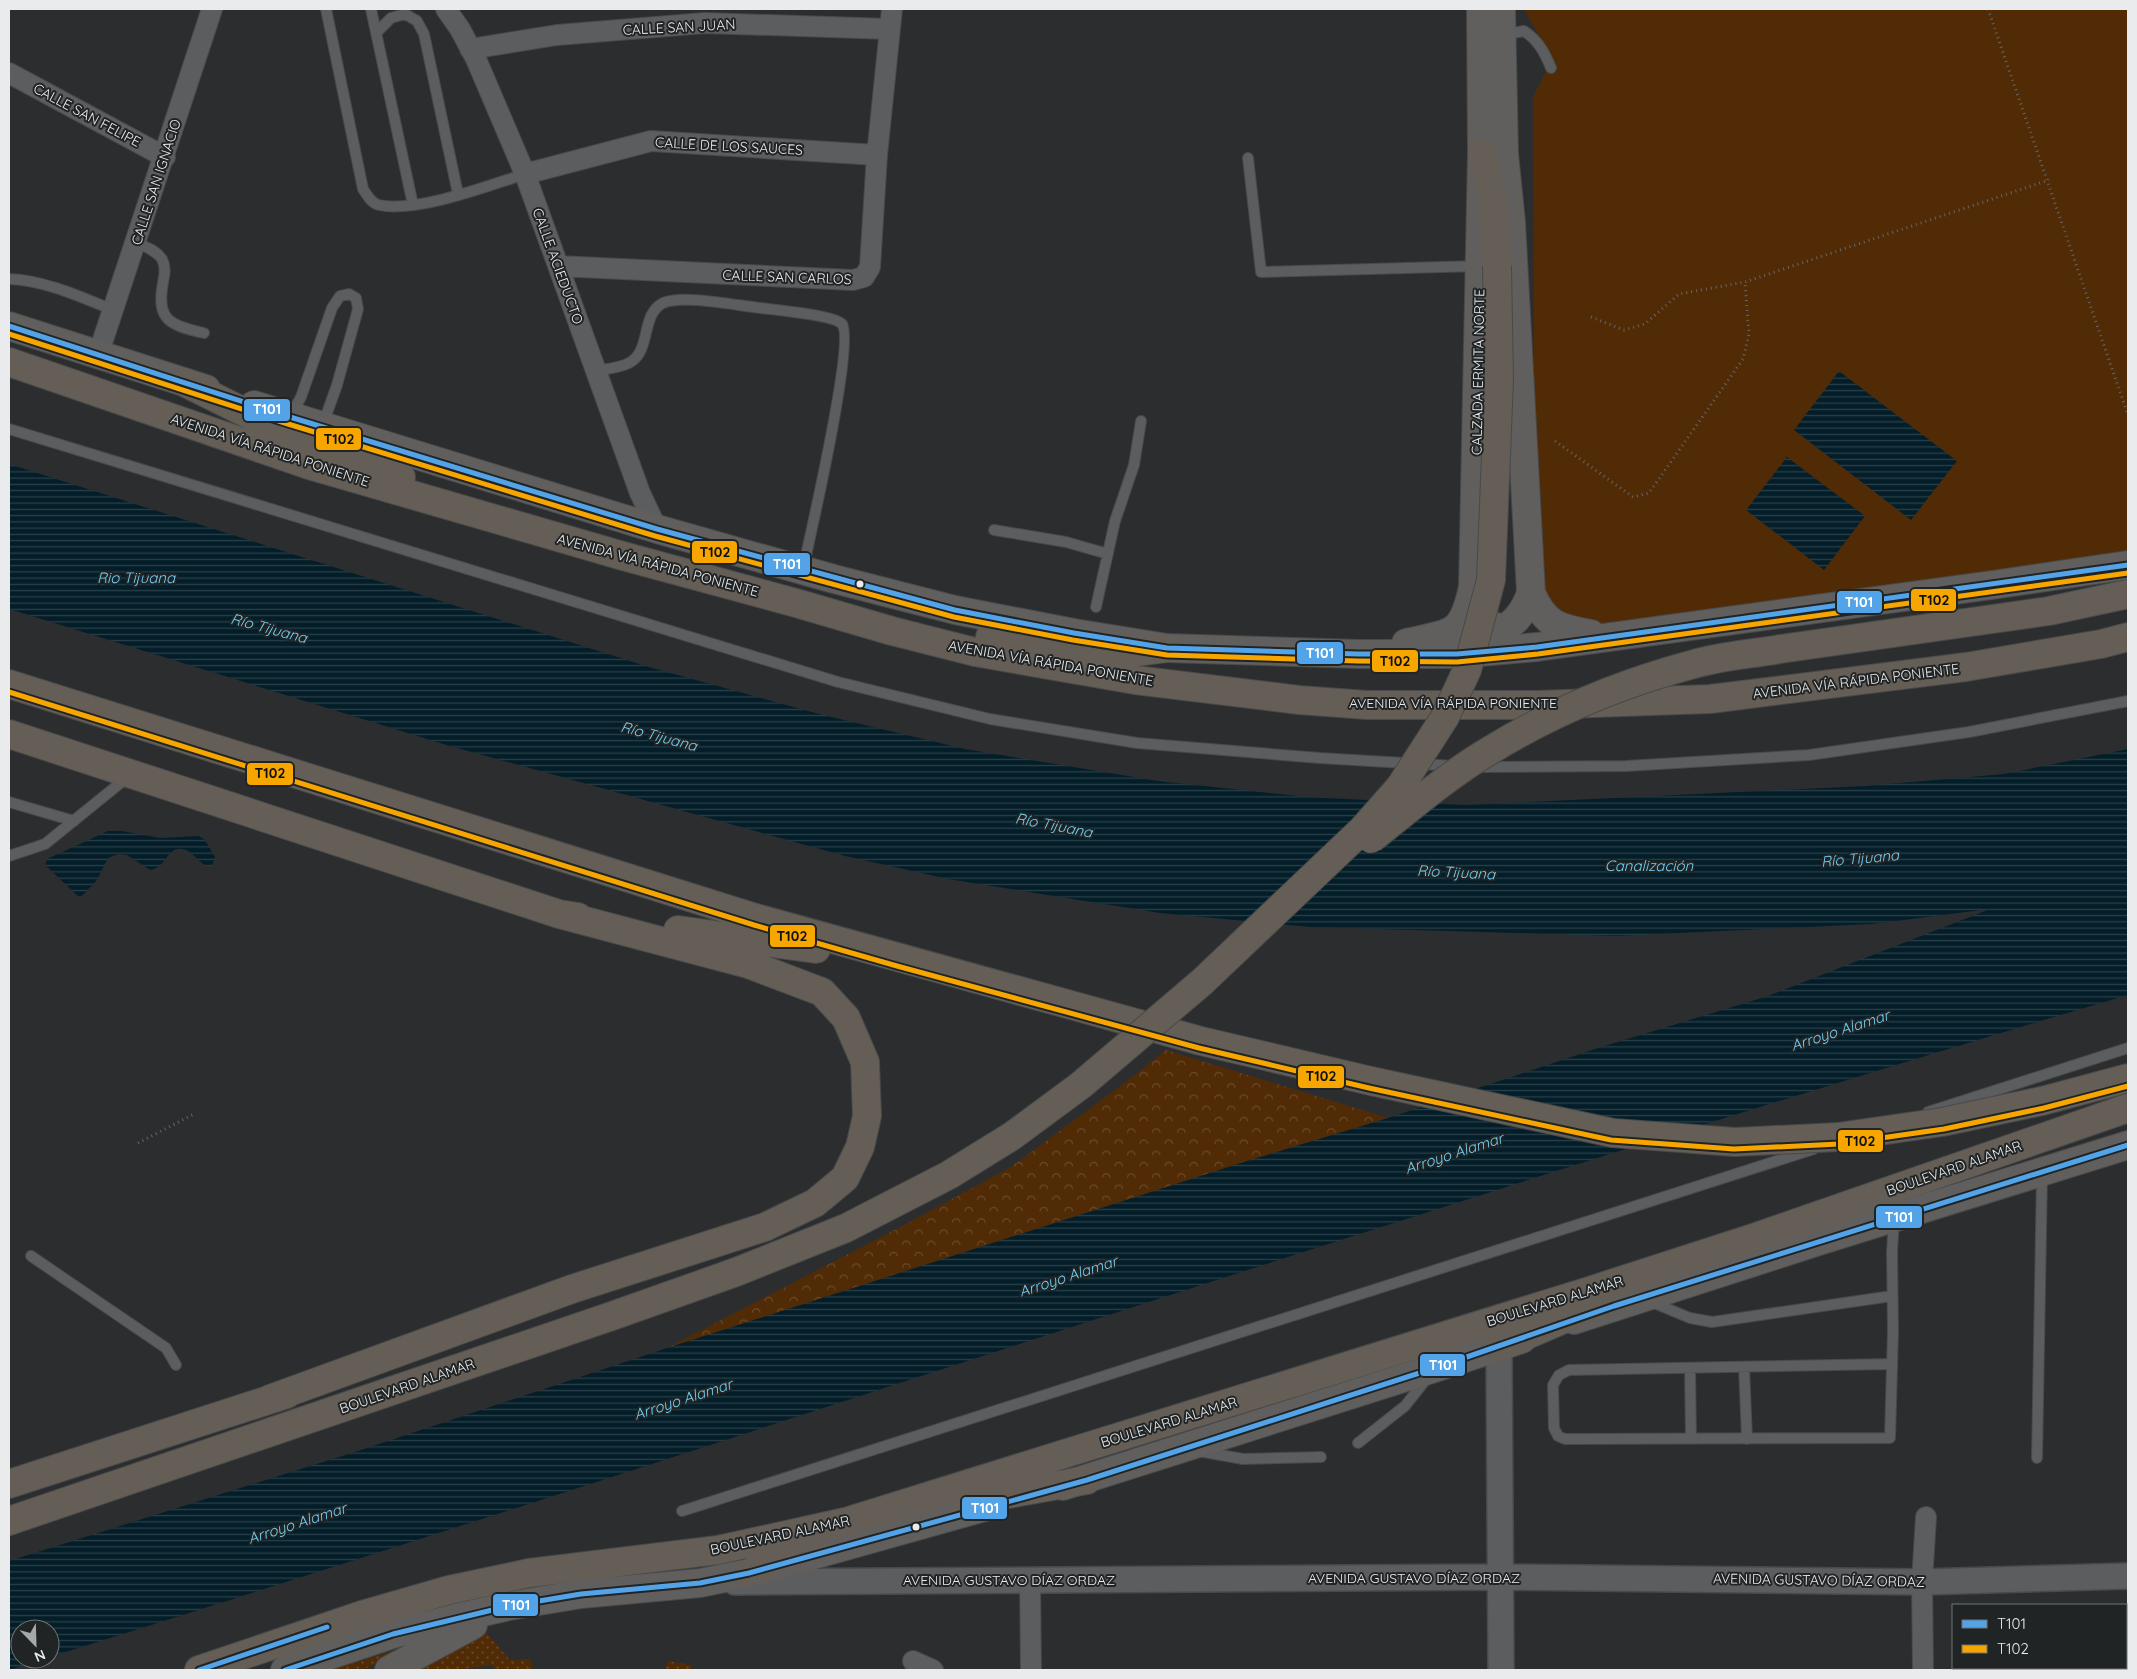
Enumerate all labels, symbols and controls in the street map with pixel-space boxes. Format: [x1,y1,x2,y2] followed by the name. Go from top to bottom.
[622,15,736,39] street label: CALLE SAN JUAN
[30,79,144,151] street label: CALLE SAN FELIPE
[127,116,185,247] street label: CALLE SAN IGNACIO
[655,133,804,159] street label: CALLE DE LOS SAUCES
[529,205,588,327] street label: CALLE ACIEDUCTO
[722,266,852,288] street label: CALLE SAN CARLOS
[1468,289,1488,455] street label: CALZADA ERMITA NORTE
[243,398,291,422] line badge: T101
[253,400,281,418] text: T101
[168,409,372,491] street label: AVENIDA VÍA RÁPIDA PONIENTE
[315,427,362,451] line badge: T102
[324,430,354,448] text: T102
[555,529,761,601] street label: AVENIDA VÍA RÁPIDA PONIENTE
[691,540,738,564] line badge: T102
[700,543,730,561] text: T102
[763,552,811,576] line badge: T101
[773,555,801,573] text: T101
[97,568,176,587] water label: Rio Tijuana
[855,579,865,589] unlabelled marker
[1910,588,1957,612] line badge: T102
[1836,590,1883,614] line badge: T101
[1919,591,1949,609] text: T102
[1845,593,1873,611] text: T101
[229,609,310,648] water label: Río Tijuana
[947,636,1155,690] street label: AVENIDA VÍA RÁPIDA PONIENTE
[1296,641,1344,665] line badge: T101
[1306,644,1334,662] text: T101
[1371,649,1419,673] line badge: T102
[1380,652,1410,670] text: T102
[1752,659,1960,703] street label: AVENIDA VÍA RÁPIDA PONIENTE
[1349,694,1557,712] street label: AVENIDA VÍA RÁPIDA PONIENTE
[619,717,700,756] water label: Río Tijuana
[246,762,294,786] line badge: T102
[255,764,285,782] text: T102
[1014,808,1095,842] water label: Río Tijuana
[1820,845,1901,871] water label: Río Tijuana
[1605,856,1693,875] water label: Canalización
[1416,860,1496,884] water label: Río Tijuana
[769,924,816,948] line badge: T102
[777,927,807,945] text: T102
[1788,1004,1894,1055] water label: Arroyo Alamar
[1297,1065,1345,1089] line badge: T102
[1306,1067,1336,1085] text: T102
[1402,1127,1508,1178] water label: Arroyo Alamar
[1837,1129,1884,1153] line badge: T102
[1845,1132,1875,1150] text: T102
[1884,1136,2024,1200] street label: BOULEVARD ALAMAR
[1875,1205,1923,1229] line badge: T101
[1885,1208,1913,1226] text: T101
[1016,1250,1122,1301] water label: Arroyo Alamar
[1484,1272,1626,1330] street label: BOULEVARD ALAMAR
[1419,1353,1466,1377] line badge: T101
[337,1354,477,1418] street label: BOULEVARD ALAMAR
[1429,1356,1457,1374] text: T101
[631,1373,737,1424] water label: Arroyo Alamar
[1098,1393,1240,1451] street label: BOULEVARD ALAMAR
[961,1496,1008,1520] line badge: T101
[245,1497,351,1548] water label: Arroyo Alamar
[971,1499,999,1517] text: T101
[709,1511,851,1559] street label: BOULEVARD ALAMAR
[911,1522,921,1532] unlabelled marker
[1308,1569,1520,1587] street label: AVENIDA GUSTAVO DÍAZ ORDAZ
[1713,1569,1925,1591] street label: AVENIDA GUSTAVO DÍAZ ORDAZ
[903,1571,1115,1589] street label: AVENIDA GUSTAVO DÍAZ ORDAZ
[492,1593,539,1617] line badge: T101
[502,1596,530,1614] text: T101
[1952,1604,2127,1669] legend
[1997,1614,2026,1633] text: T101
[10,1619,60,1669] north arrow
[1997,1639,2029,1658] text: T102
[32,1646,48,1666] text: N

